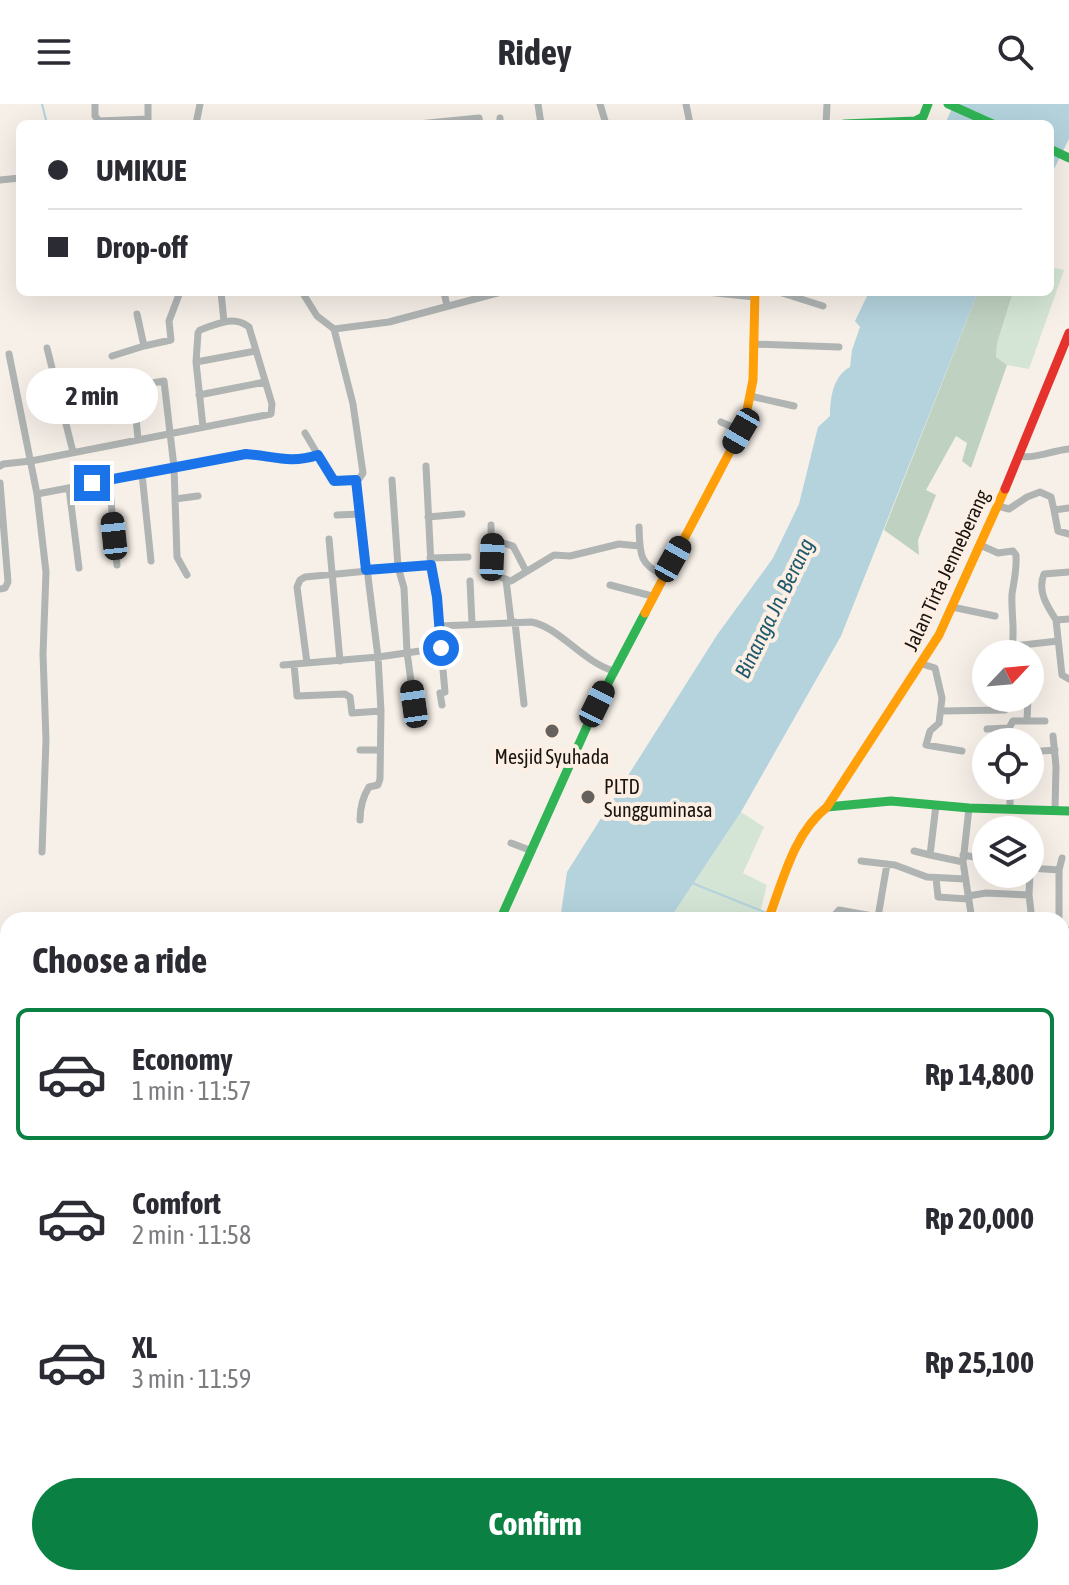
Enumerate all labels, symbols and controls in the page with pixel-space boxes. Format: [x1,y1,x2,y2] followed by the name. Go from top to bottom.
[32,30,76,74] icon: menu
[993,30,1037,74] icon: search
[497,31,572,73] text: Ridey
[96,153,187,187] text: UMIKUE
[96,230,188,264] text: Drop-off
[26,367,158,423] callout: 2 min
[65,381,119,411] text: 2 min
[719,404,763,458] car
[74,465,110,501] route end
[899,486,994,654] street label: Jalan Tirta Jenneberang
[100,511,128,561] car
[651,532,695,586] car
[479,533,505,581] car
[729,534,819,682] water label: Binanga Jn. Berang
[423,630,459,666] route start
[972,640,1044,712] north arrow
[972,640,1044,888] map controls
[576,677,618,731] car
[399,679,429,729] car
[543,722,561,740] marker: Mesjid Syuhada
[972,728,1044,800] button: locate
[495,745,609,768] place label: Mesjid Syuhada
[604,775,713,821] place label: PLTD Sungguminasa
[579,788,597,806] marker: PLTD Sungguminasa
[972,816,1044,888] button: layers
[32,939,207,981] text: Choose a ride
[36,1038,108,1110] icon: car
[132,1042,233,1076] text: Economy
[925,1057,1034,1091] text: Rp 14,800
[132,1076,251,1106] text: 1 min · 11:57
[36,1182,108,1254] icon: car
[132,1186,221,1220] text: Comfort
[925,1201,1034,1235] text: Rp 20,000
[132,1220,251,1250] text: 2 min · 11:58
[36,1326,108,1398] icon: car
[132,1330,157,1364] text: XL
[925,1345,1034,1379] text: Rp 25,100
[132,1364,251,1394] text: 3 min · 11:59
[32,1478,1038,1570] button: Confirm

